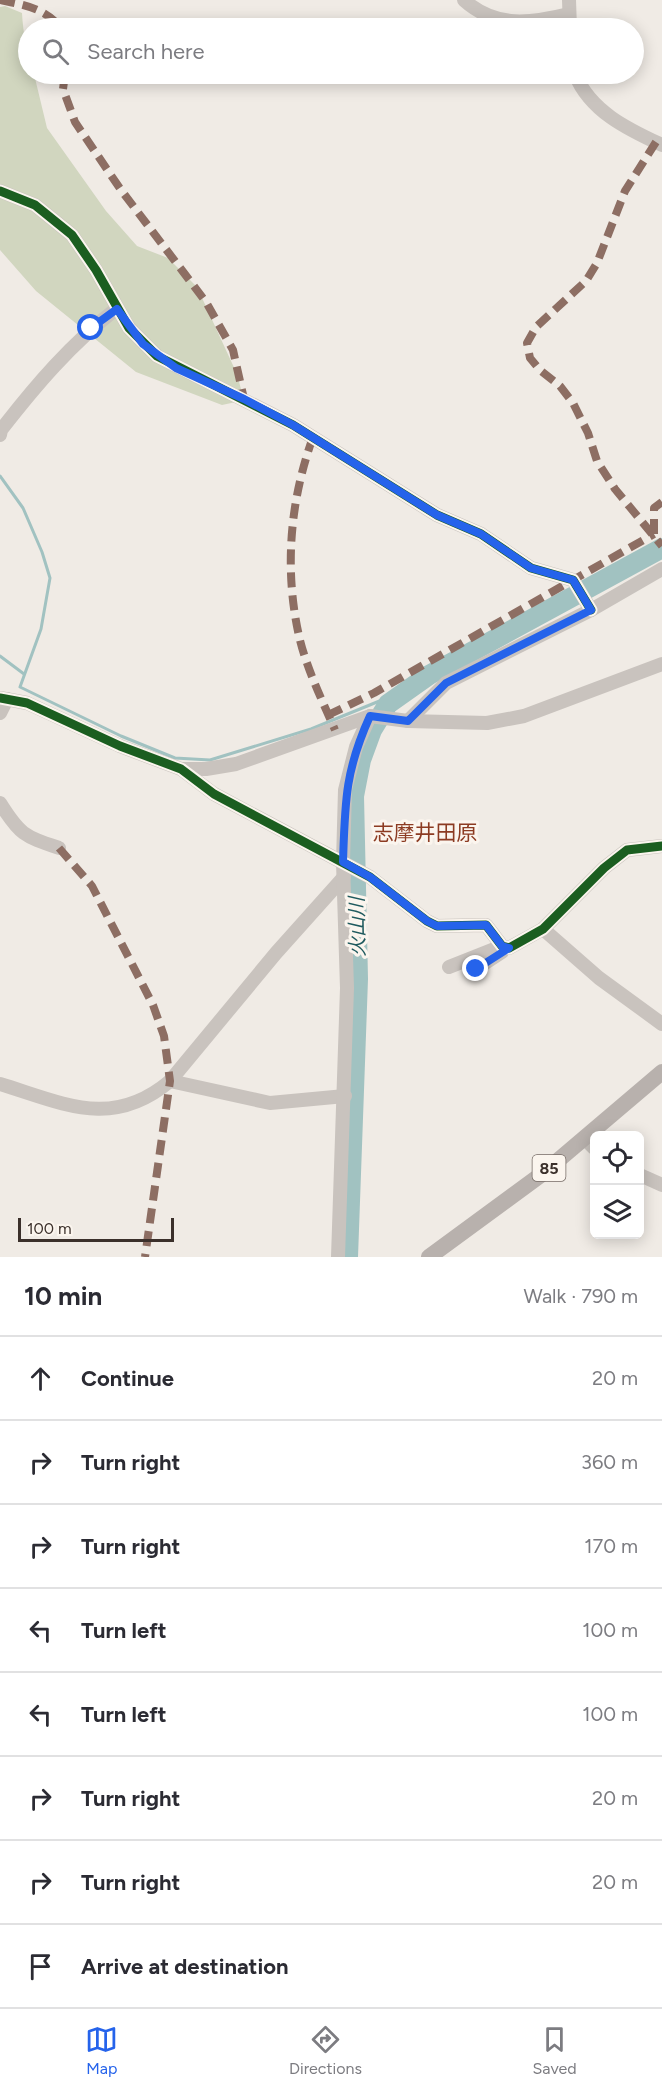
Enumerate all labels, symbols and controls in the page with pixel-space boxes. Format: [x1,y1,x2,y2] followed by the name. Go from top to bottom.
[18,18,644,84] search box
[39,35,72,68] icon: search
[87,38,205,65] text: Search here
[77,314,103,340] route start
[373,820,478,845] district label: 志摩井田原
[344,895,370,957] water label: 火山川
[462,955,488,981] route end
[590,1131,644,1239] map controls
[590,1131,644,1185] button: locate
[532,1155,566,1181] road number: 85
[590,1185,644,1239] button: layers
[18,1215,174,1242] scale bar
[27,1219,72,1238] text: 100 m
[24,1280,102,1312] text: 10 min
[524,1284,638,1308] text: Walk · 790 m
[24,1362,57,1395] icon: ahead
[81,1365,174,1392] text: Continue
[592,1366,638,1390] text: 20 m
[24,1446,57,1479] icon: right
[81,1449,180,1476] text: Turn right
[581,1450,638,1474] text: 360 m
[24,1530,57,1563] icon: right
[81,1533,180,1560] text: Turn right
[584,1534,638,1558] text: 170 m
[24,1614,57,1647] icon: left
[81,1617,167,1644] text: Turn left
[582,1618,638,1642] text: 100 m
[24,1698,57,1731] icon: left
[81,1701,167,1728] text: Turn left
[582,1702,638,1726] text: 100 m
[24,1782,57,1815] icon: right
[81,1785,180,1812] text: Turn right
[592,1786,638,1810] text: 20 m
[24,1866,57,1899] icon: right
[81,1869,180,1896] text: Turn right
[592,1870,638,1894] text: 20 m
[24,1950,57,1983] icon: arrive
[81,1953,289,1980] text: Arrive at destination
[85,2023,118,2078] tab: Map
[289,2023,362,2078] tab: Directions
[533,2023,577,2078] tab: Saved

